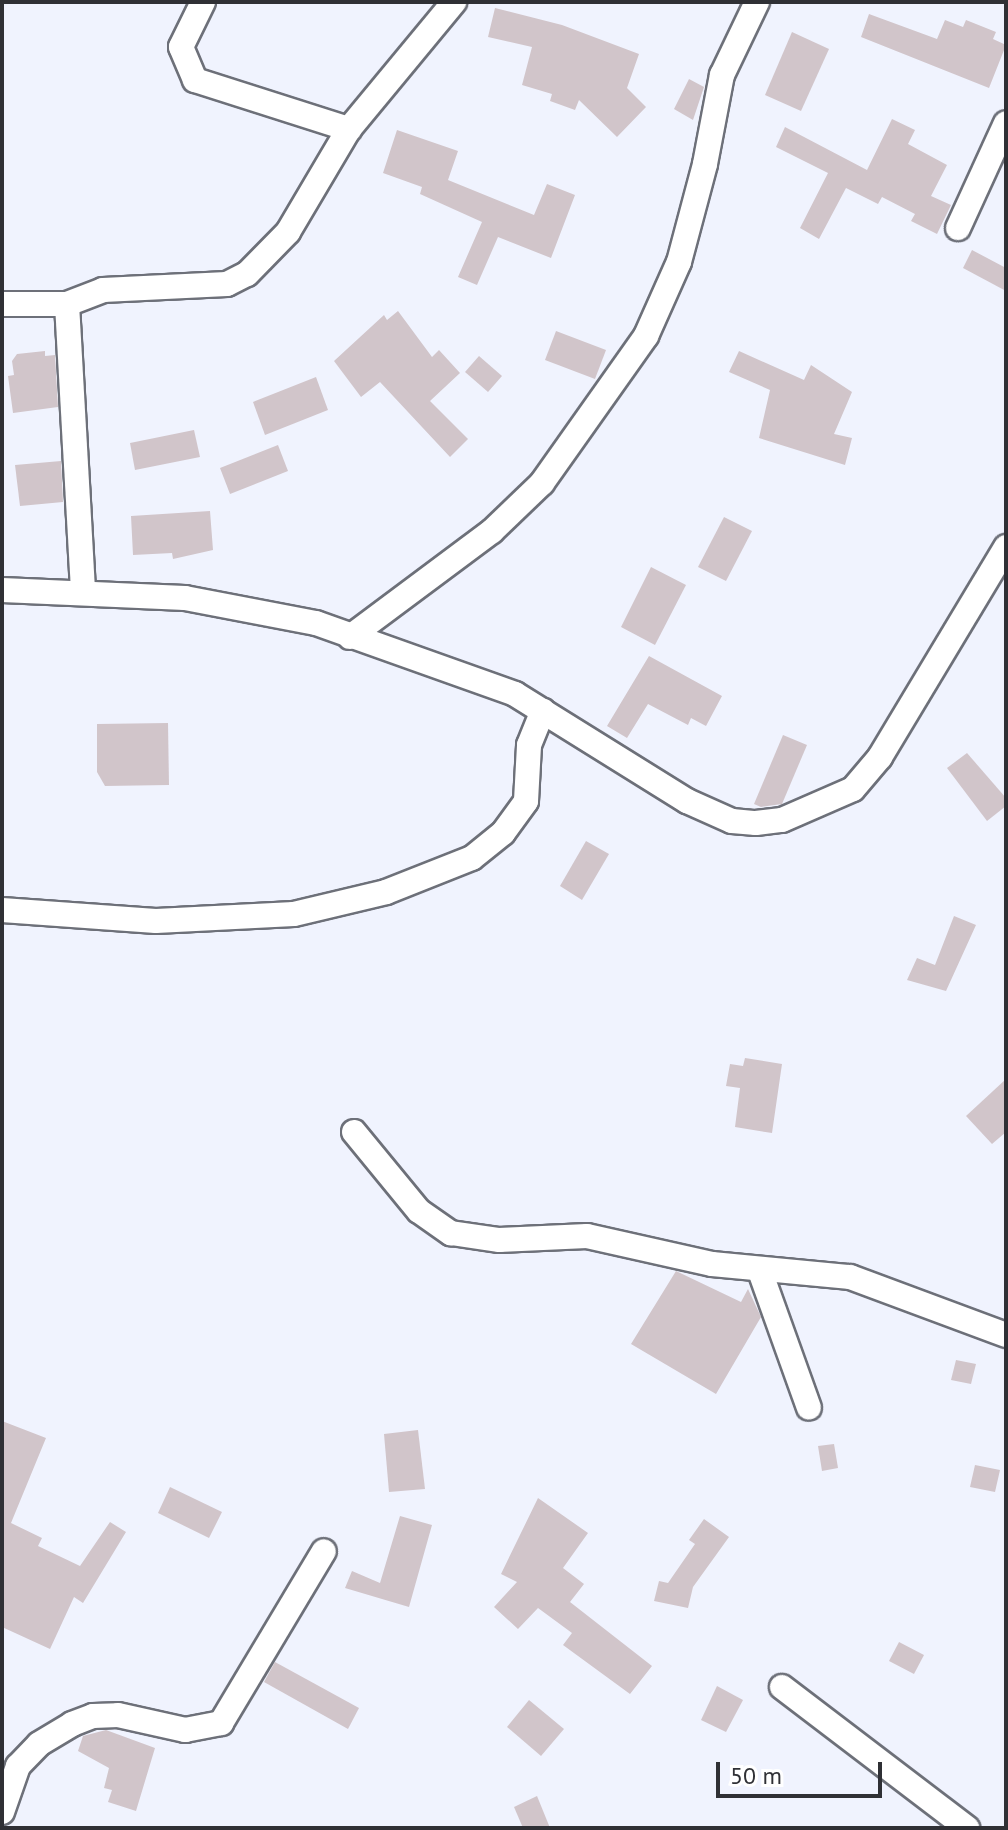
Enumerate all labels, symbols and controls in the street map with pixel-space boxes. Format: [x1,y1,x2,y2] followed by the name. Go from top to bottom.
[720,1746,886,1796] scale bar
[730,1760,782,1791] text: 50 m

